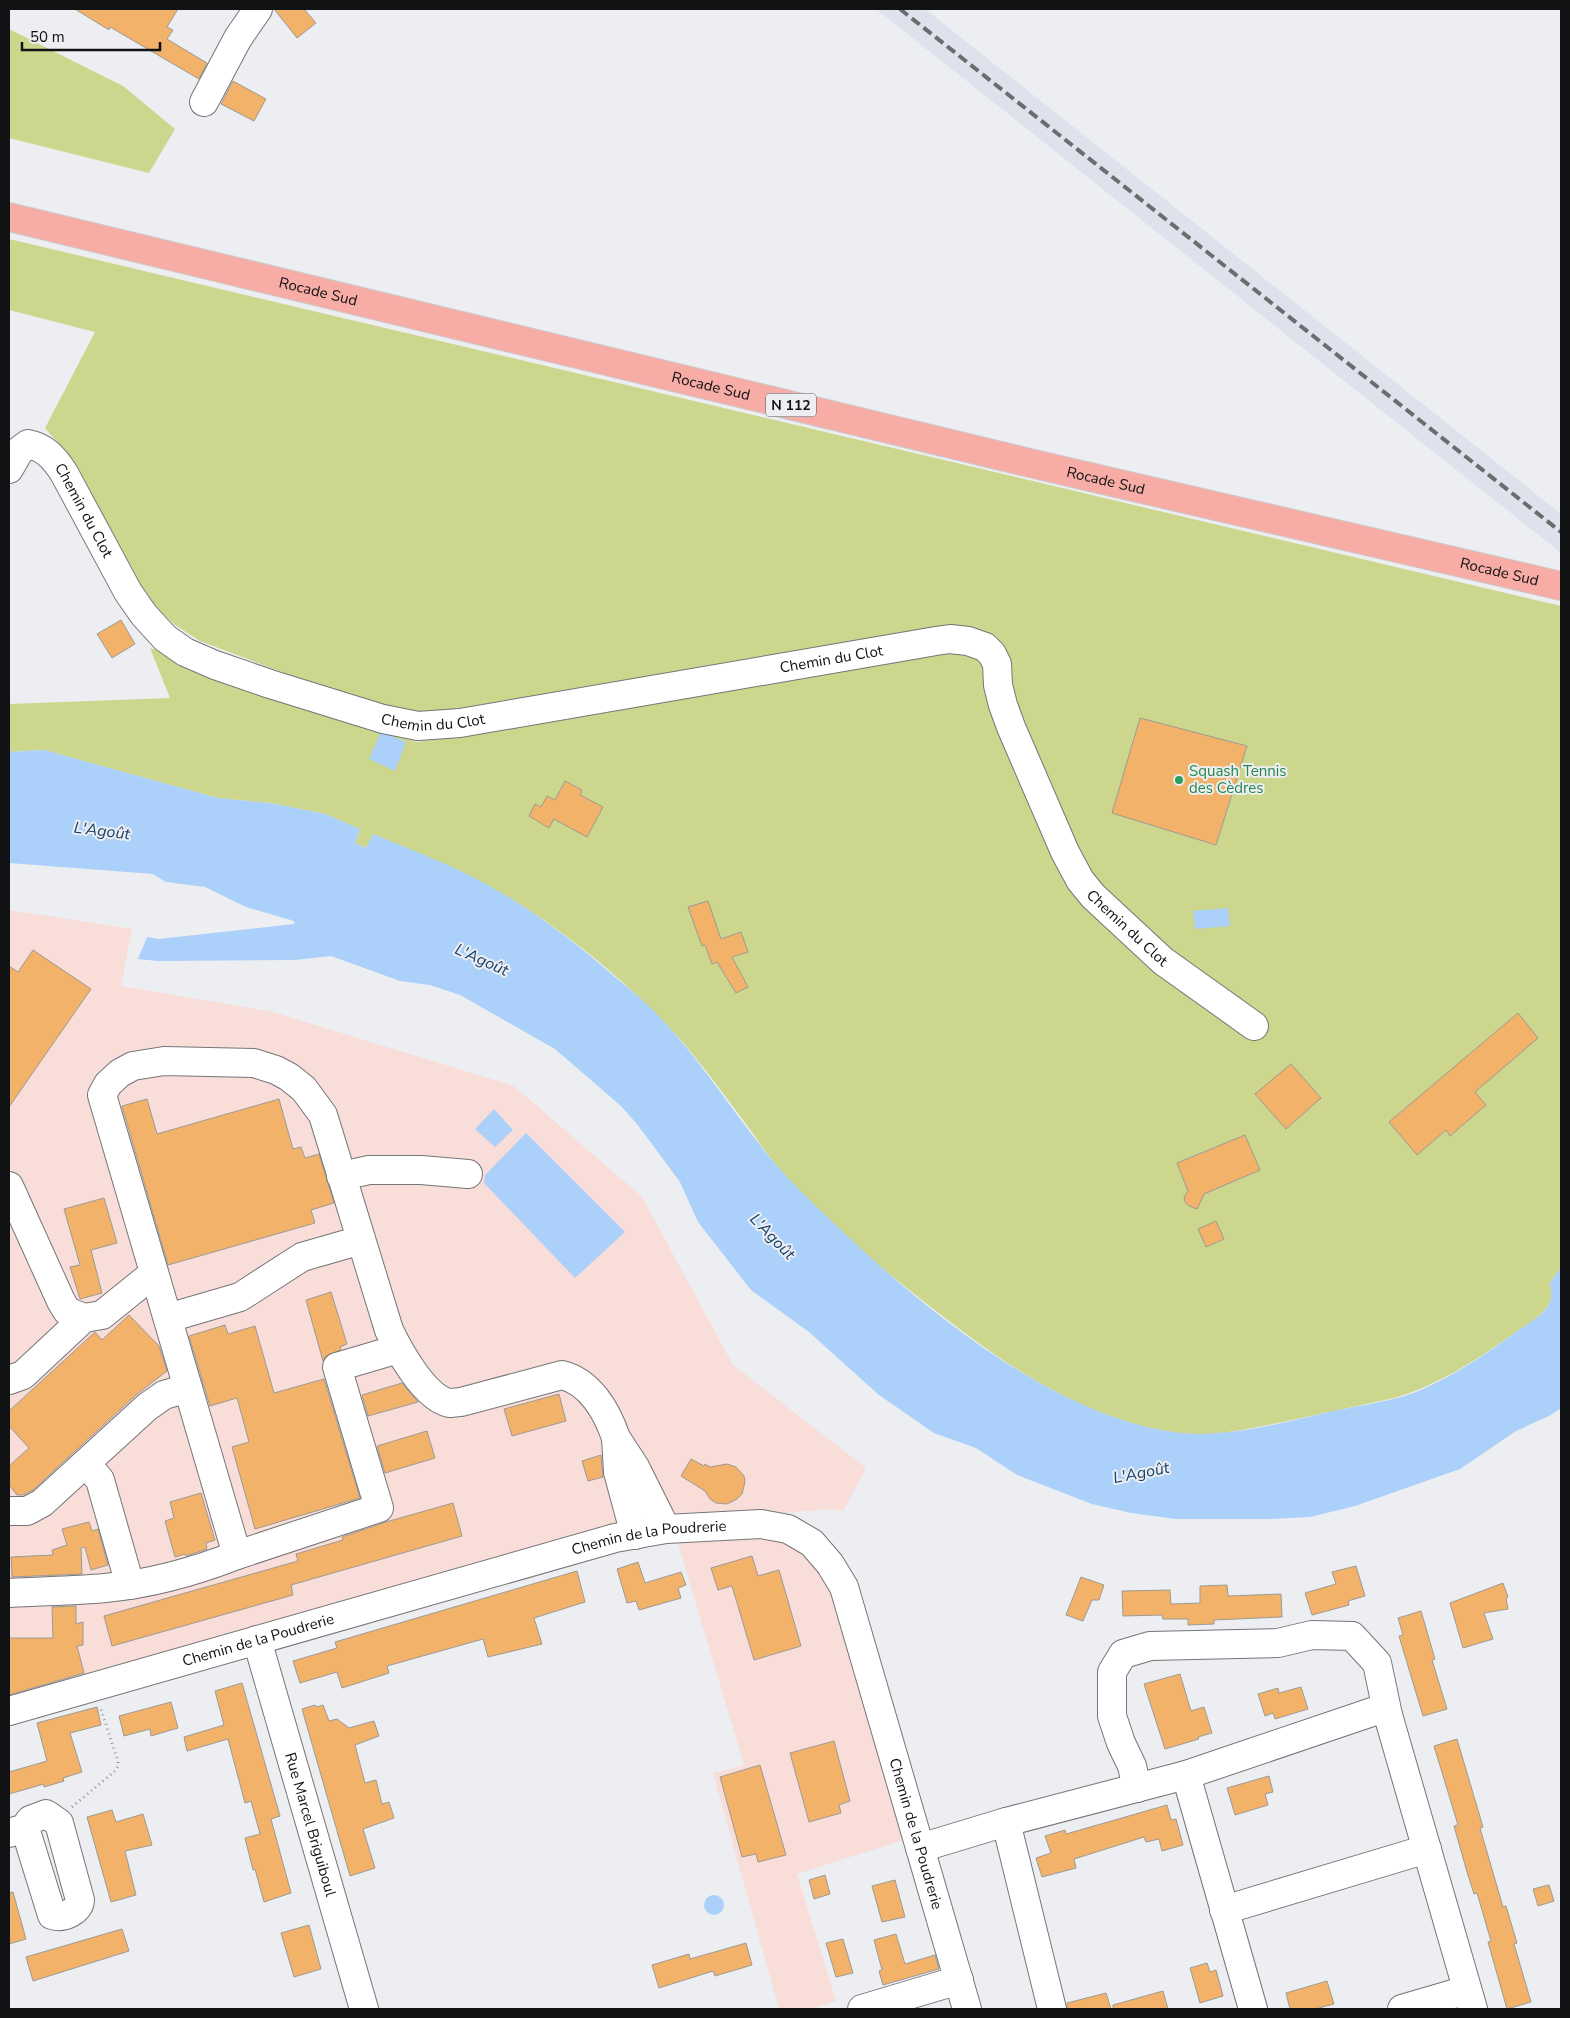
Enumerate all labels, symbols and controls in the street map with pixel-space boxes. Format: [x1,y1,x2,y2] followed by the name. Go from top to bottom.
[22,20,160,52] scale bar
[30,27,65,47] text: 50 m
[277,272,359,311] street label: Rocade Sud
[670,367,752,405] street label: Rocade Sud
[766,394,816,416] road number: N 112
[50,459,118,562] street label: Chemin du Clot
[1065,462,1147,499] street label: Rocade Sud
[1458,553,1541,590] street label: Rocade Sud
[778,640,885,678] street label: Chemin du Clot
[379,709,487,736] street label: Chemin du Clot
[1189,761,1287,798] place label: Squash Tennis des Cèdres
[1173,774,1185,786] marker: Squash Tennis des Cèdres
[72,817,132,845] water label: L'Agoût
[1082,885,1172,972] street label: Chemin du Clot
[451,938,512,982] water label: L'Agoût
[745,1209,800,1265] water label: L'Agoût
[1111,1457,1171,1489] water label: L'Agoût
[569,1516,727,1560] street label: Chemin de la Poudrerie
[180,1609,336,1671] street label: Chemin de la Poudrerie
[280,1750,341,1899] street label: Rue Marcel Briguiboul
[884,1756,947,1912] street label: Chemin de la Poudrerie

